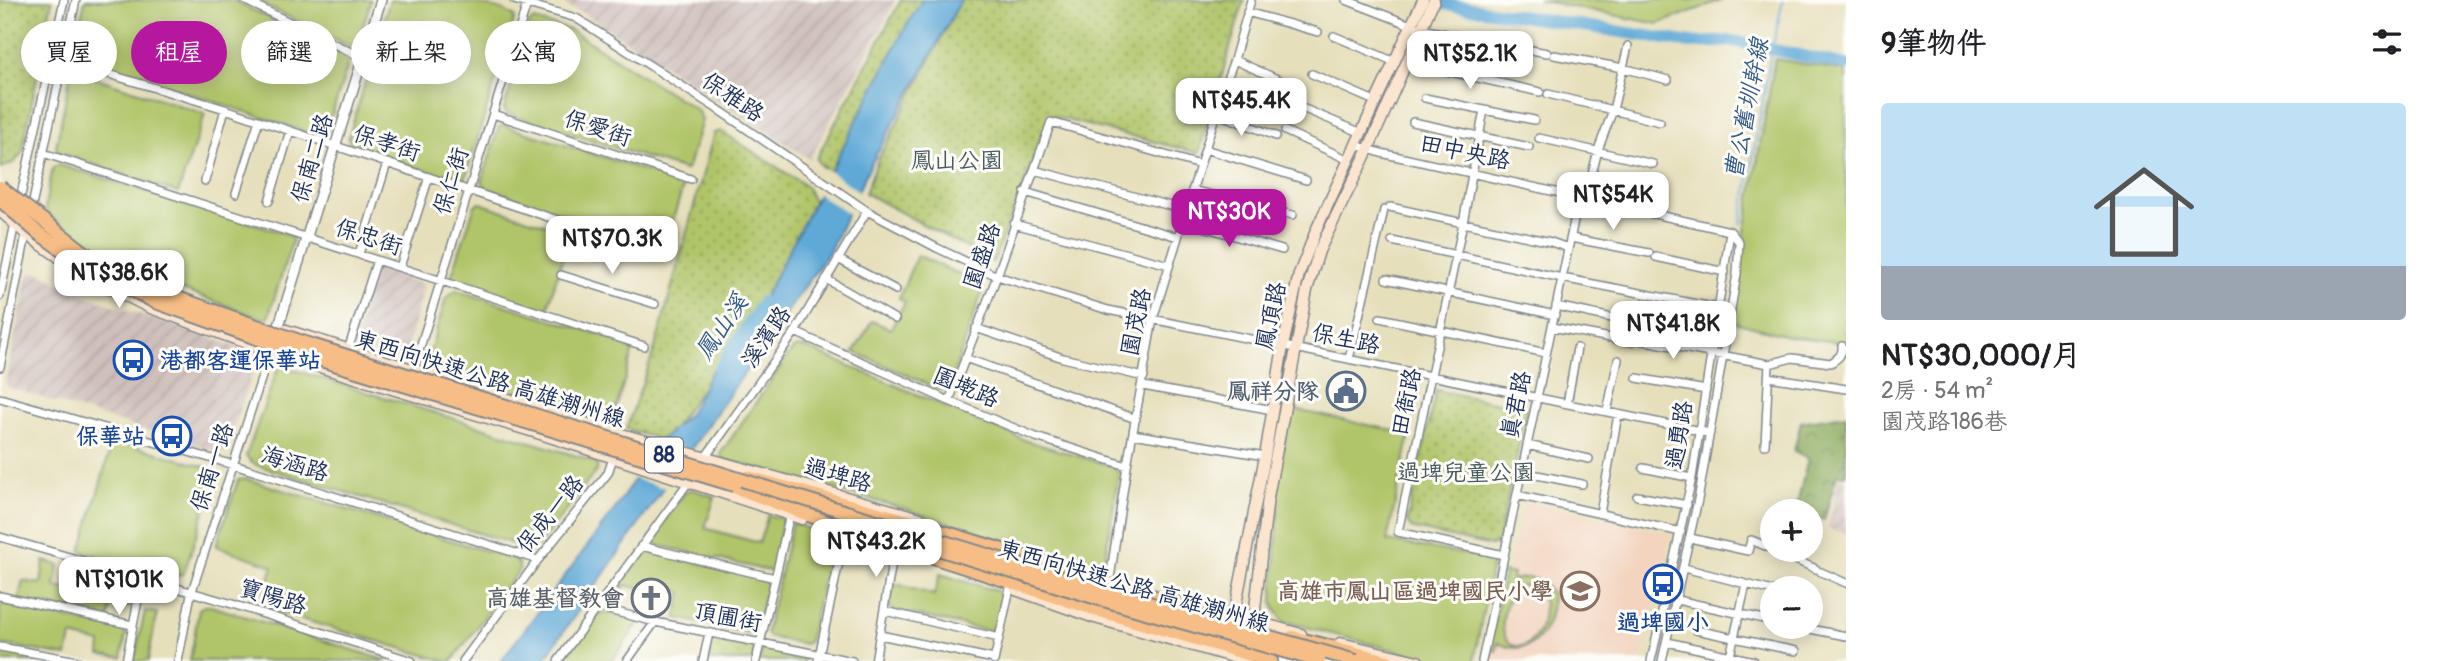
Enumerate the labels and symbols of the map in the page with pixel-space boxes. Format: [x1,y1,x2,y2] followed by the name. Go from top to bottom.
[1398,32,1542,91] pin: NT$52.1K
[1719,34,1775,182] water label: 曹公舊圳幹線
[696,66,770,128] street label: 保雅路
[1169,78,1313,138] pin: NT$45.4K
[561,104,635,152] street label: 保愛街
[285,110,339,206] street label: 保南二路
[350,119,424,167] street label: 保孝街
[1417,128,1513,176] street label: 田中央路
[427,144,475,218] street label: 保仁街
[911,146,1003,175] park label: 鳳山公園
[1556,173,1670,232] pin: NT$54K
[1172,190,1286,249] pin: NT$30K
[332,213,406,261] street label: 保忠街
[540,216,684,276] pin: NT$70.3K
[957,219,1007,293] street label: 園盛路
[47,250,191,310] pin: NT$38.6K
[1250,279,1292,353] street label: 鳳頂路
[1115,285,1157,359] street label: 園茂路
[689,287,755,366] water label: 鳳山溪
[735,300,797,374] street label: 溪濱路
[1601,302,1745,361] pin: NT$41.8K
[1309,318,1383,360] street label: 保生路
[351,324,629,434] street label: 東西向快速公路 高雄潮州線
[112,339,154,381] bus stop icon: 港都客運保華站
[160,346,321,375] place label: 港都客運保華站
[929,360,1003,414] street label: 園墘路
[1385,365,1427,439] street label: 田衙路
[1495,368,1537,442] street label: 真君路
[1325,370,1367,412] public building icon: 鳳祥分隊
[1227,377,1319,406] place label: 鳳祥分隊
[1659,399,1699,471] street label: 過勇路
[151,415,193,457] bus stop icon: 保華站
[184,419,240,515] street label: 保南一路
[76,422,145,451] place label: 保華站
[645,438,683,472] road number: 88
[258,440,332,488] street label: 海涵路
[801,452,875,498] street label: 過埤路
[1397,458,1535,487] park label: 過埤兒童公園
[510,469,590,559] street label: 保成一路
[804,520,948,579] pin: NT$43.2K
[995,533,1273,639] street label: 東西向快速公路 高雄潮州線
[54,558,184,617] pin: NT$101K
[1642,563,1684,605] bus stop icon: 過埤國小
[1559,570,1601,612] school or university icon: 高雄市鳳山區過埤國民小學
[236,573,310,621] street label: 寶陽路
[630,577,672,619] church icon: 高雄基督教會
[1277,577,1553,606] place label: 高雄市鳳山區過埤國民小學
[486,584,624,613] place label: 高雄基督教會
[691,596,765,638] street label: 頂圃街
[1617,608,1709,637] place label: 過埤國小

